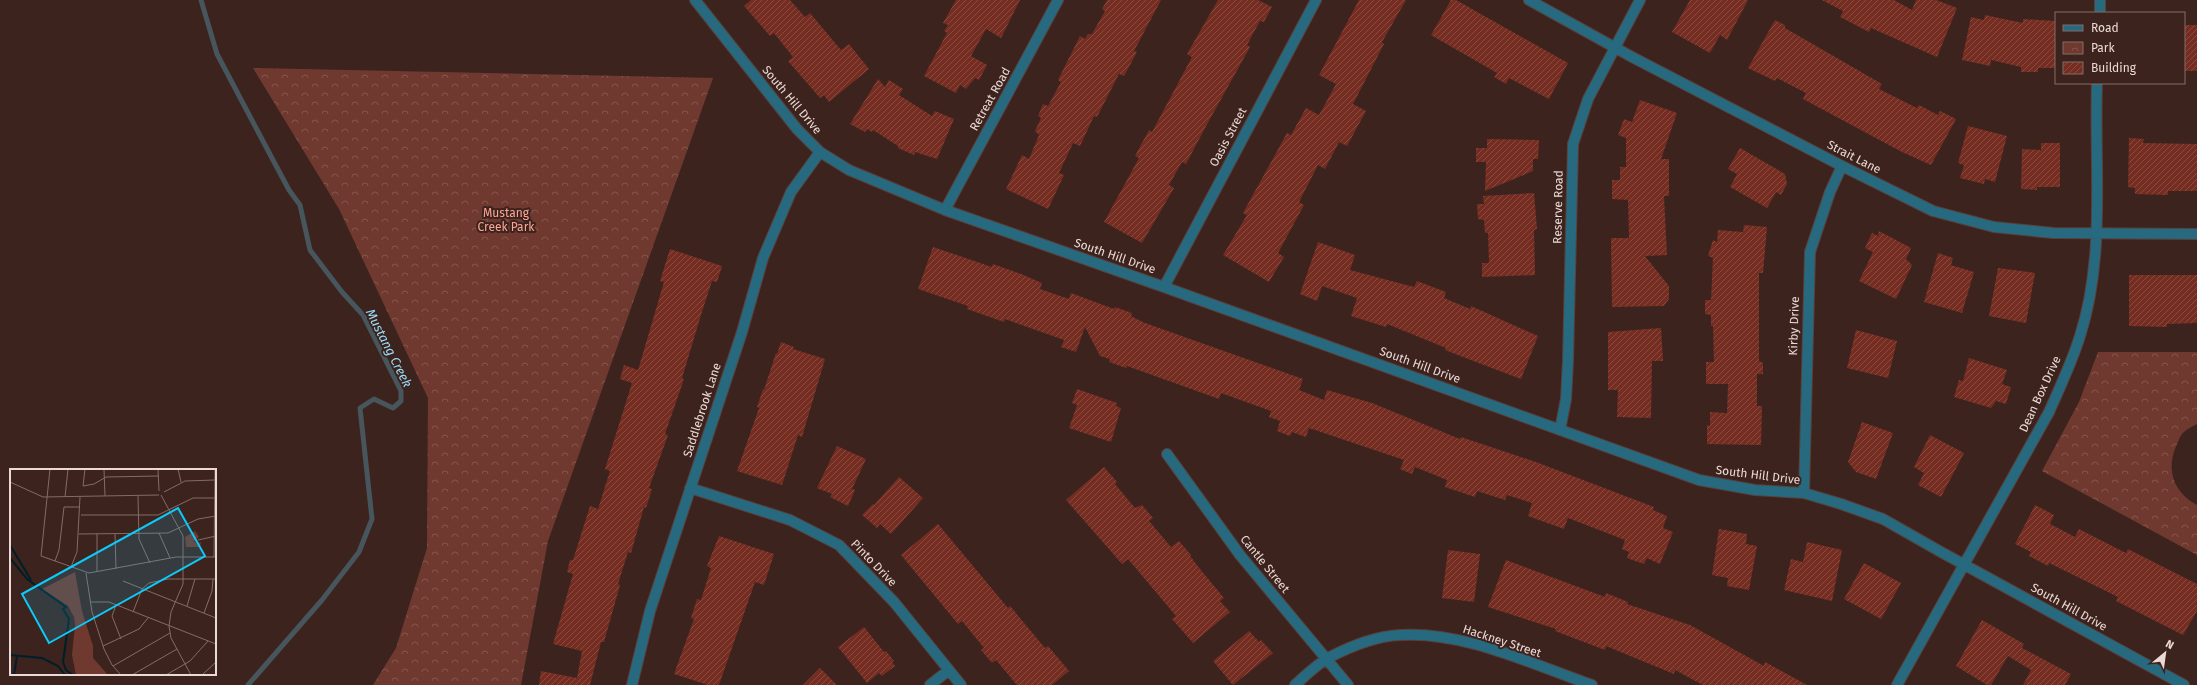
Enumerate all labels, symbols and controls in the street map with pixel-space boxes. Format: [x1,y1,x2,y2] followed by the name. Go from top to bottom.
[2055,12,2185,84] legend
[2091,21,2119,35] text: Road
[2091,41,2115,55] text: Park
[2091,61,2137,75] text: Building
[759,63,825,137] street label: South Hill Drive
[967,65,1013,133] street label: Retreat Road
[1207,104,1250,169] street label: Oasis Street
[1825,137,1883,177] street label: Strait Lane
[1550,170,1566,244] street label: Reserve Road
[478,206,535,234] park label: Mustang Creek Park
[1073,236,1157,276] street label: South Hill Drive
[1786,296,1802,356] street label: Kirby Drive
[363,306,415,390] water label: Mustang Creek
[1378,344,1462,386] street label: South Hill Drive
[2016,354,2064,434] street label: Dean Box Drive
[680,361,724,459] street label: Saddlebrook Lane
[1715,463,1801,487] street label: South Hill Drive
[10,469,216,675] inset map
[1237,532,1293,596] street label: Cantle Street
[848,537,900,589] street label: Pinto Drive
[2028,580,2110,634] street label: South Hill Drive
[1461,622,1544,660] street label: Hackney Street
[2145,633,2185,673] north arrow
[2163,637,2176,652] text: N

